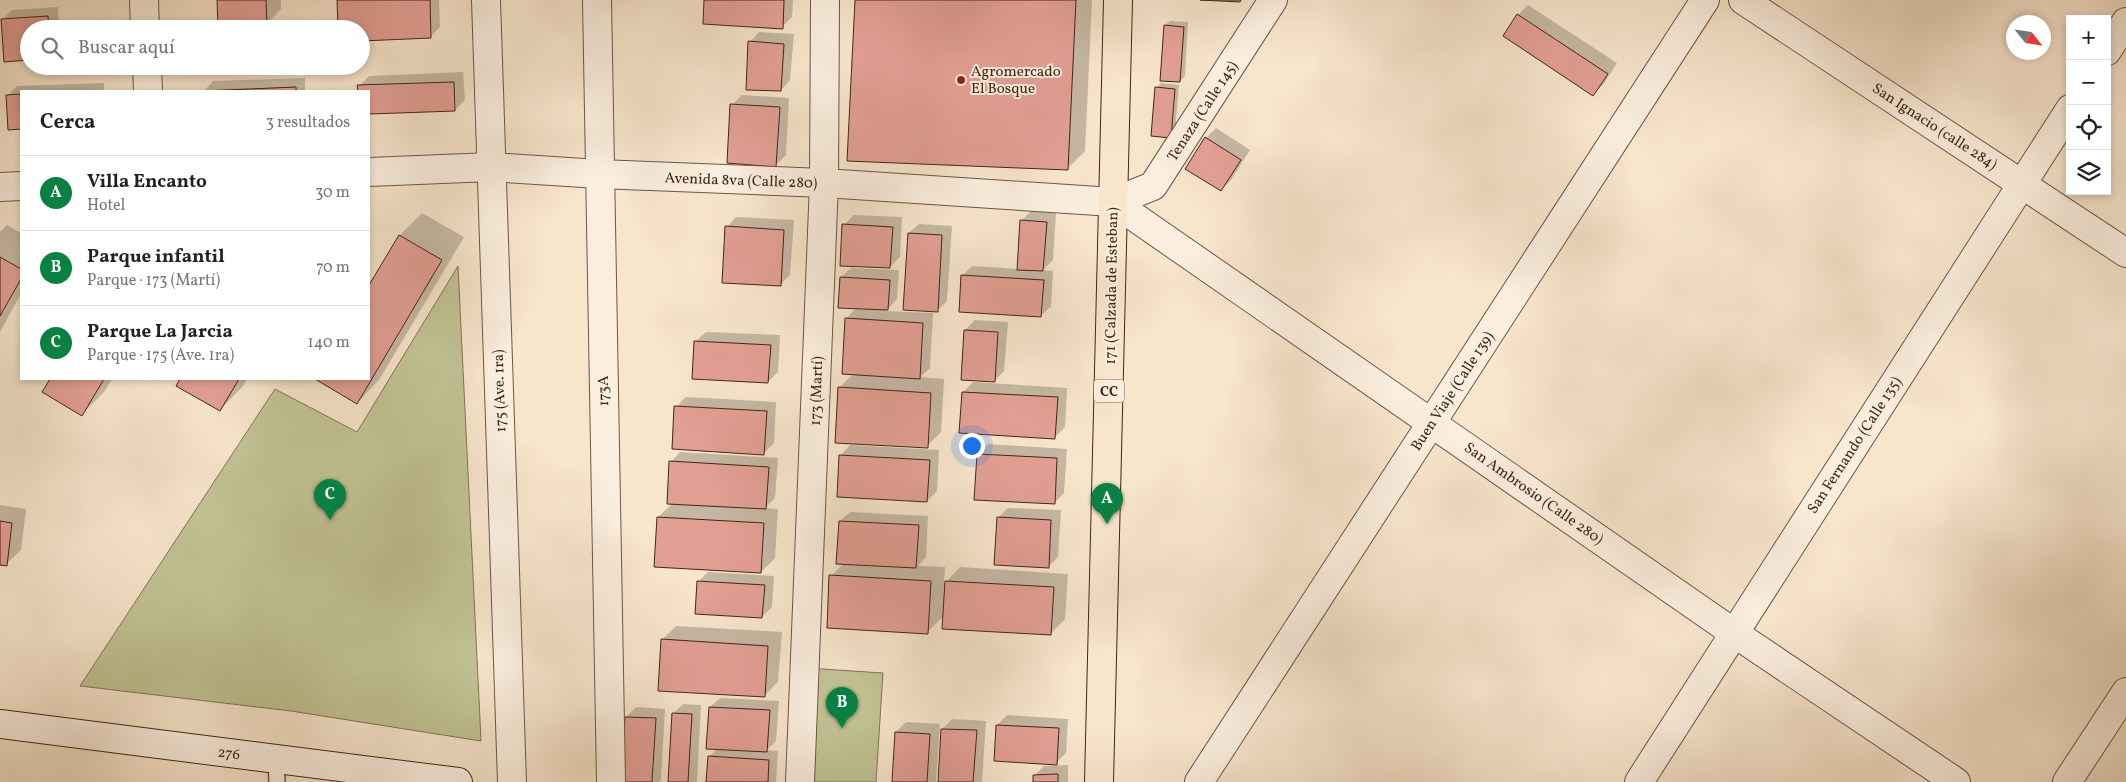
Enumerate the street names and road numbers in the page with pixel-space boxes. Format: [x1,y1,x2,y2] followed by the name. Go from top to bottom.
[1163,58,1244,166] street label: Tenaza (Calle 145)
[1867,79,2001,176] street label: San Ignacio (calle 284)
[664,168,818,195] street label: Avenida 8va (Calle 280)
[1101,207,1124,365] street label: 171 (Calzada de Esteban)
[1407,328,1500,456] street label: Buen Viaje (Calle 139)
[489,349,512,433] street label: 175 (Ave. 1ra)
[806,356,829,426] street label: 173 (Martí)
[1803,373,1907,518] street label: San Fernando (Calle 135)
[594,375,615,407] street label: 173A
[1094,380,1124,402] road number: CC
[1459,438,1607,550] street label: San Ambrosio (Calle 280)
[216,743,241,766] street label: 276

